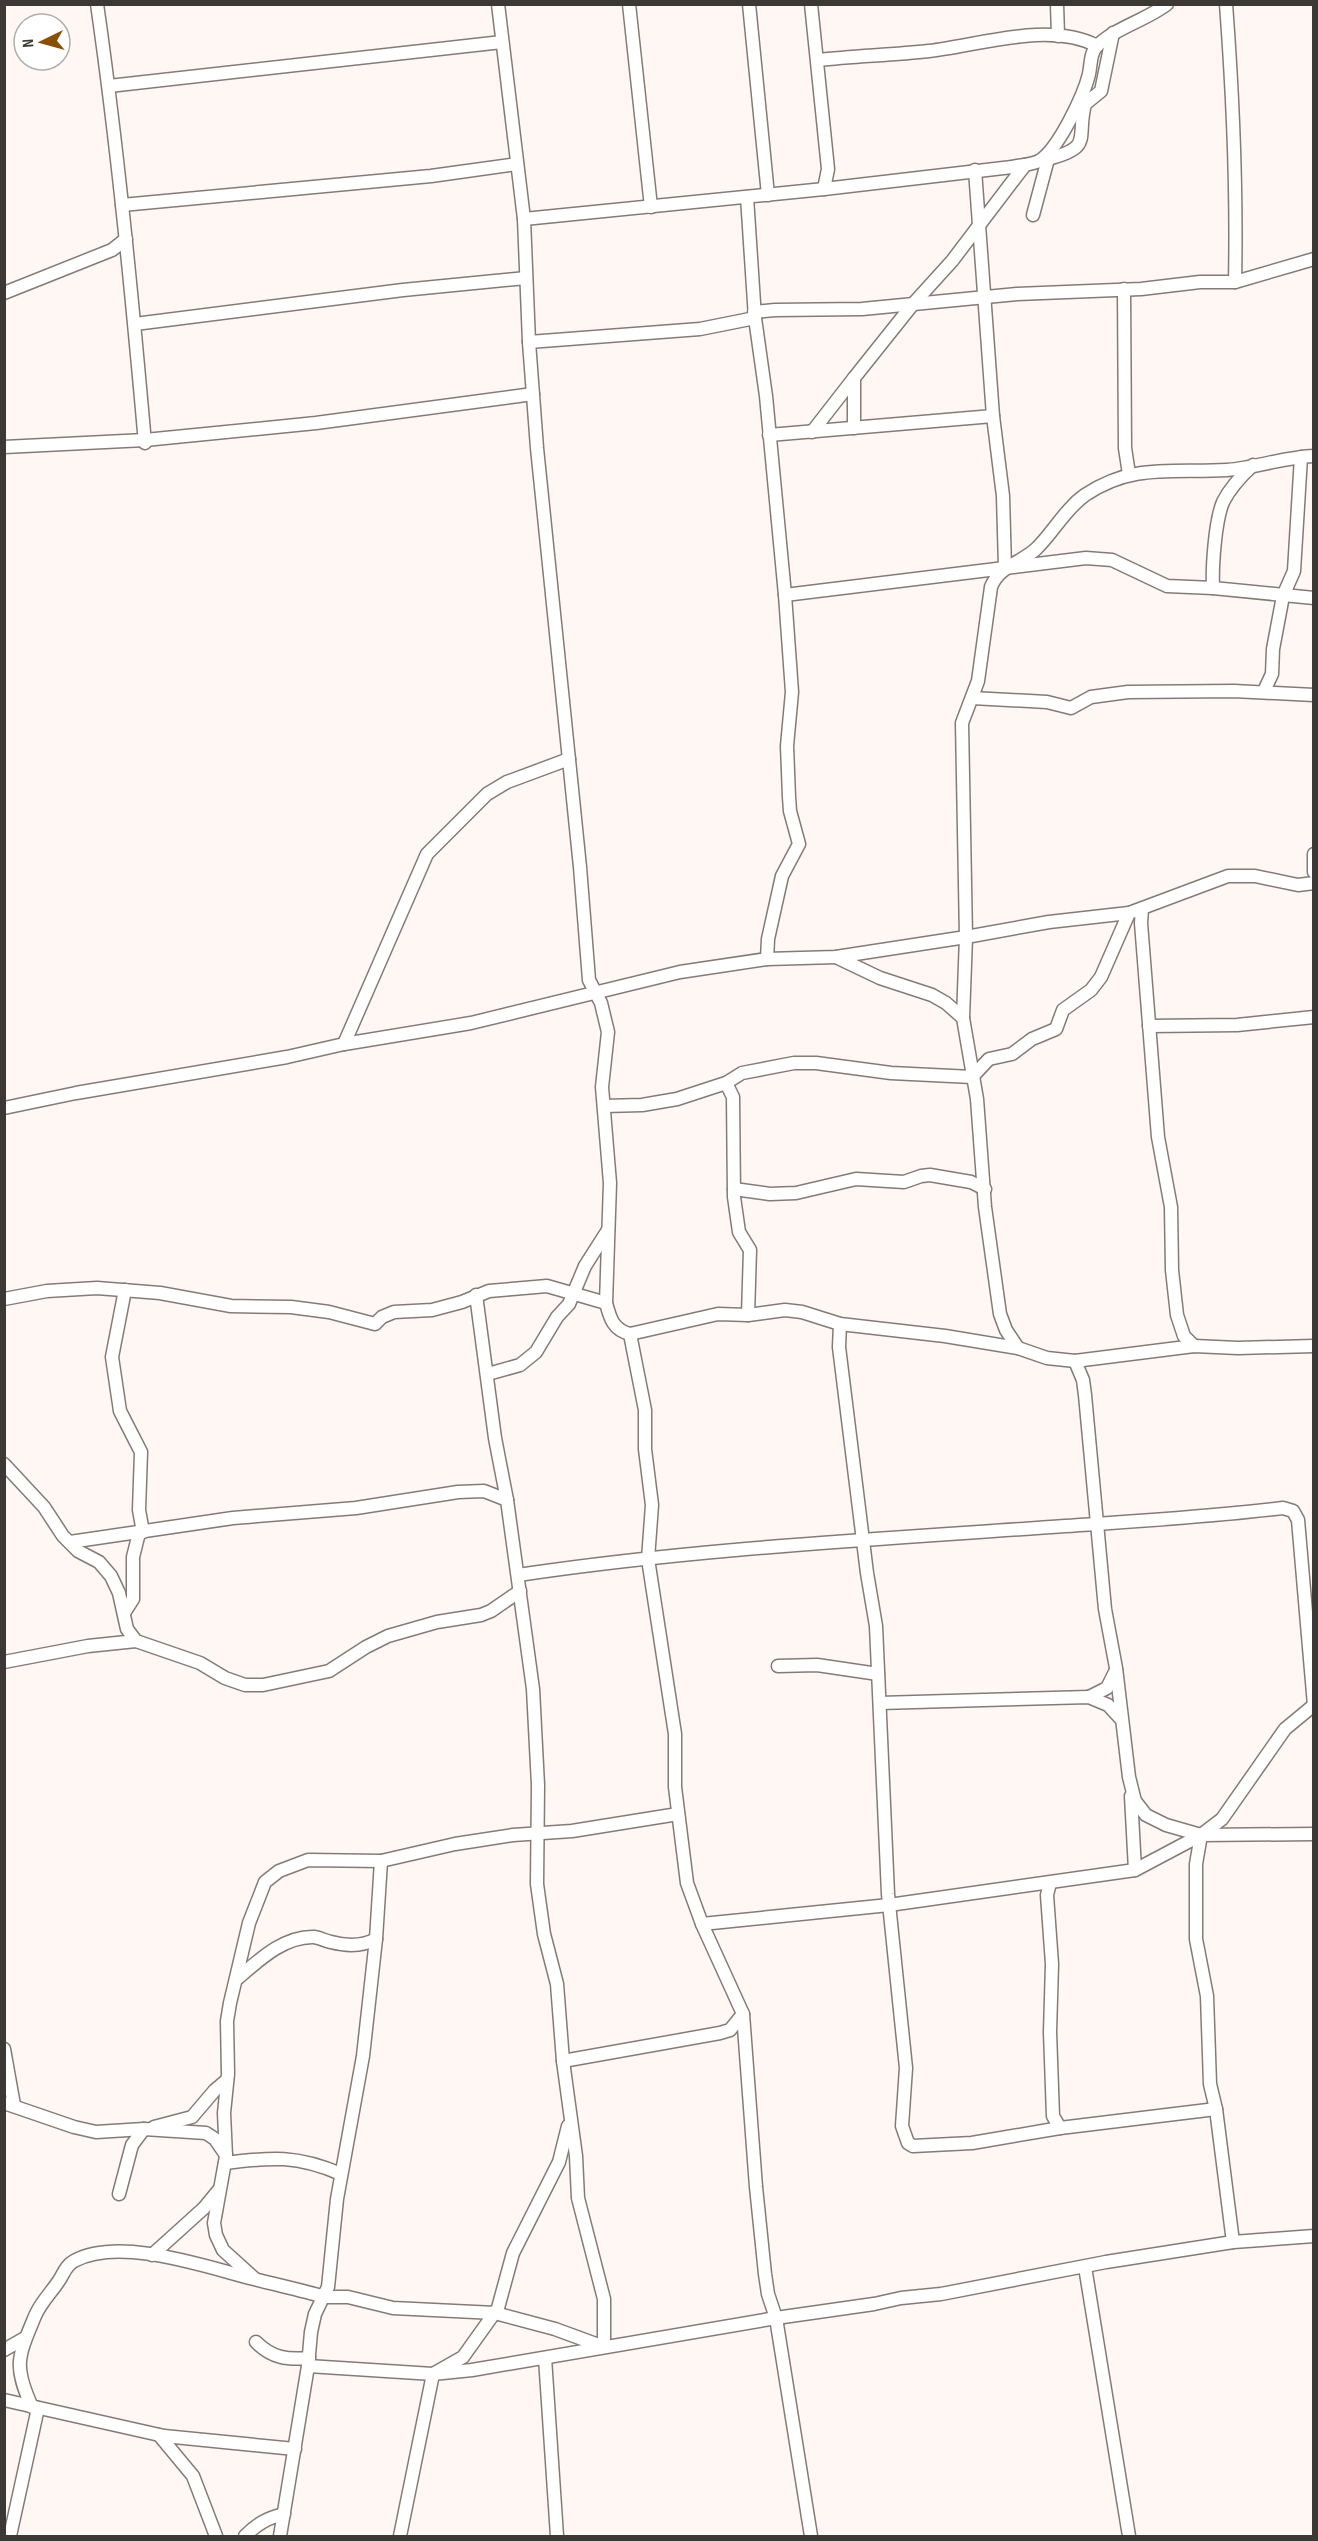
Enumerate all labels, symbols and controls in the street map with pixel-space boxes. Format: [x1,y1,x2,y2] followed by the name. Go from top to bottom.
[12,12,72,72] north arrow
[19,38,38,48] text: N

